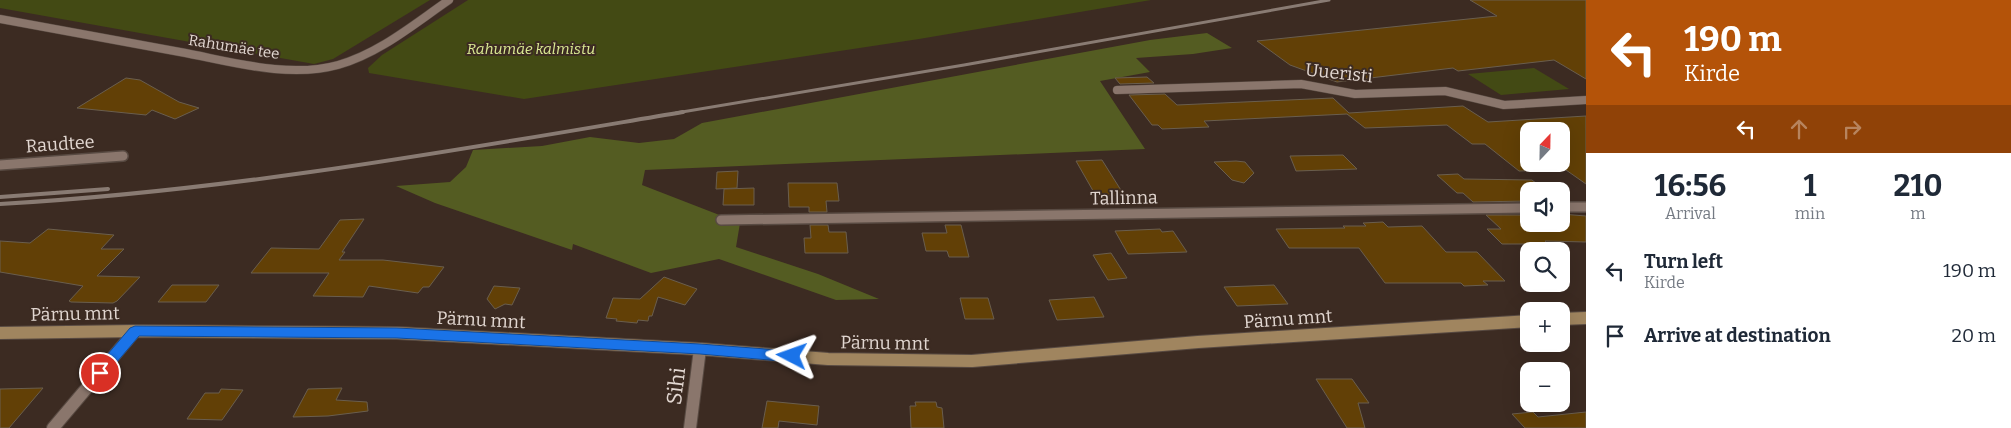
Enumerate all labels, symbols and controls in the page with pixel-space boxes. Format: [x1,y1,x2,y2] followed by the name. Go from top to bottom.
[1684,18,1782,60] text: 190 m
[1601,20,1666,85] icon: left
[187,31,281,63] street label: Rahumäe tee
[467,40,595,58] park label: Rahumäe kalmistu
[1304,59,1374,87] street label: Uueristi
[1684,60,1740,87] text: Kirde
[1732,115,1760,143] icon: left
[1785,115,1813,143] icon: ahead
[1838,115,1866,143] icon: right
[1520,122,1570,172] north arrow
[1520,122,1570,412] map controls
[25,131,95,157] street label: Raudtee
[1655,168,1726,204] text: 16:56
[1803,168,1816,204] text: 1
[1894,168,1942,204] text: 210
[1520,182,1570,232] button: sound
[1090,186,1158,210] street label: Tallinna
[1665,204,1716,223] text: Arrival
[1795,204,1825,223] text: min
[1910,204,1926,223] text: m
[1520,242,1570,292] button: search
[1644,250,1723,273] text: Turn left
[1601,257,1629,285] icon: left
[1943,259,1996,282] text: 190 m
[1644,273,1685,292] text: Kirde
[30,302,120,326] street label: Pärnu mnt
[1520,302,1570,352] button: +
[1243,305,1334,333] street label: Pärnu mnt
[436,307,527,333] street label: Pärnu mnt
[1601,322,1629,350] icon: arrive
[1644,324,1831,347] text: Arrive at destination
[1952,324,1996,347] text: 20 m
[765,329,817,381] position arrow
[840,331,930,355] street label: Pärnu mnt
[79,352,121,394] pin
[86,359,114,387] icon: arrive
[1520,362,1570,412] button: −
[661,366,691,406] street label: Sihi

